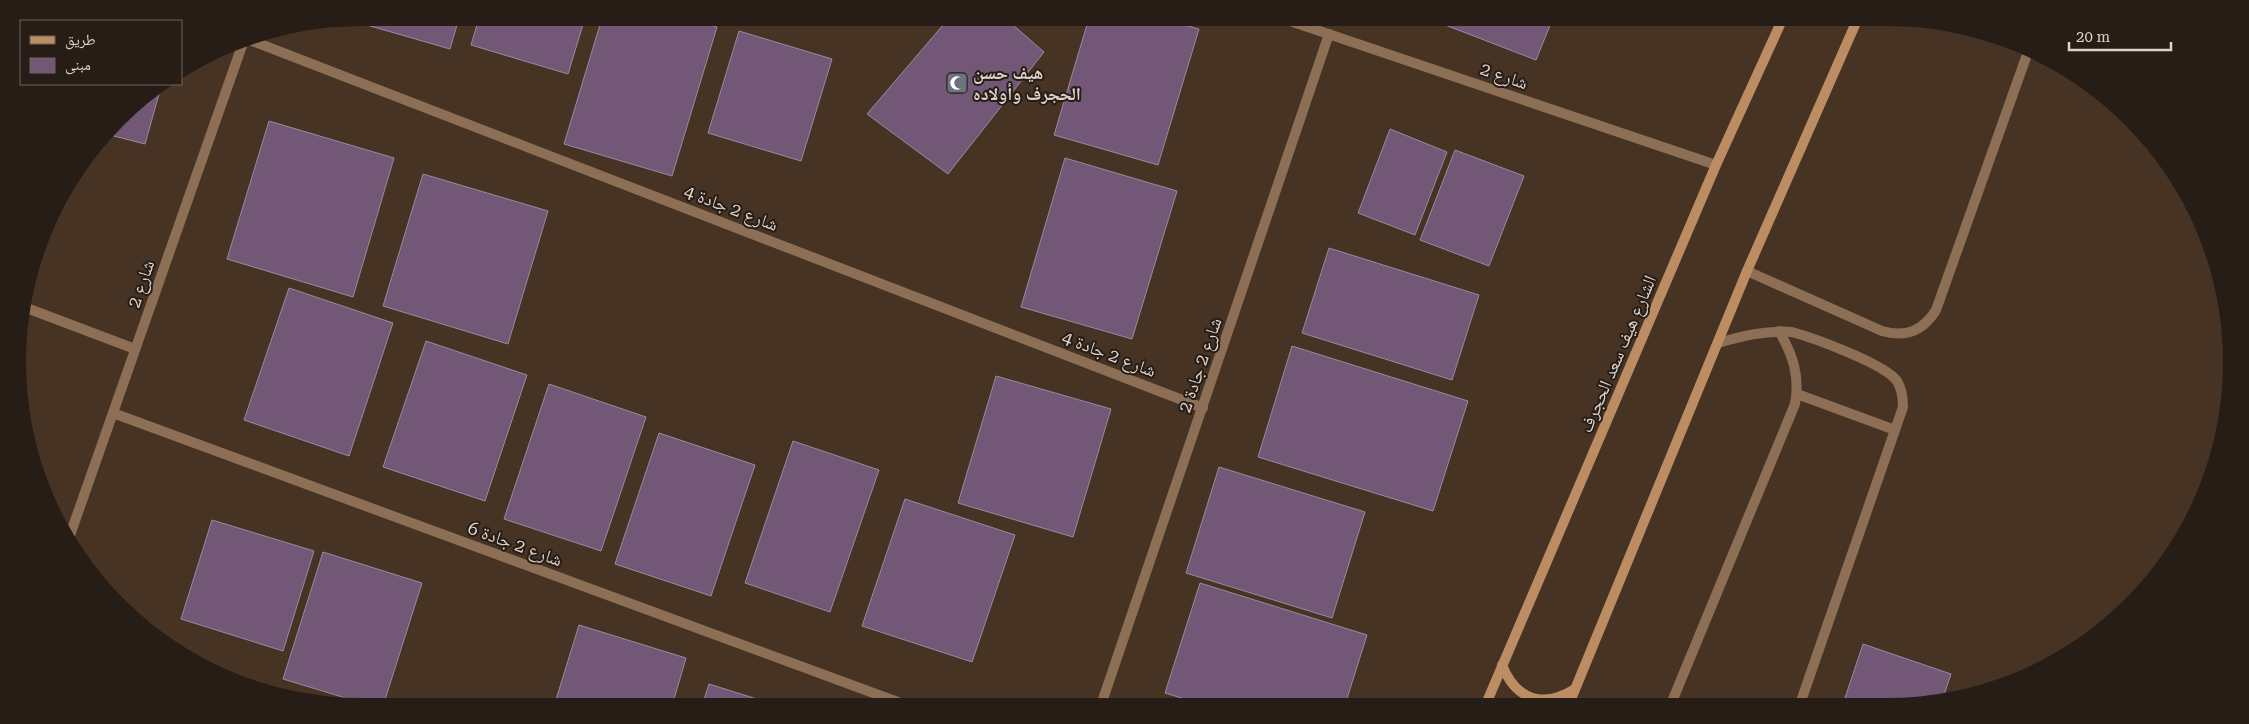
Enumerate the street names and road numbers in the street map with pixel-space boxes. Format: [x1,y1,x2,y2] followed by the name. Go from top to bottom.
[1477,58,1531,94] street label: شارع 2
[681,180,781,236] street label: شارع 2 جادة 4
[123,257,159,311] street label: شارع 2
[1575,272,1661,436] street label: الشارع هيف سعد الحجرف
[1174,315,1226,415] street label: شارع 2 جادة 2
[1059,326,1159,382] street label: شارع 2 جادة 4
[465,517,565,571] street label: شارع 2 جادة 6

